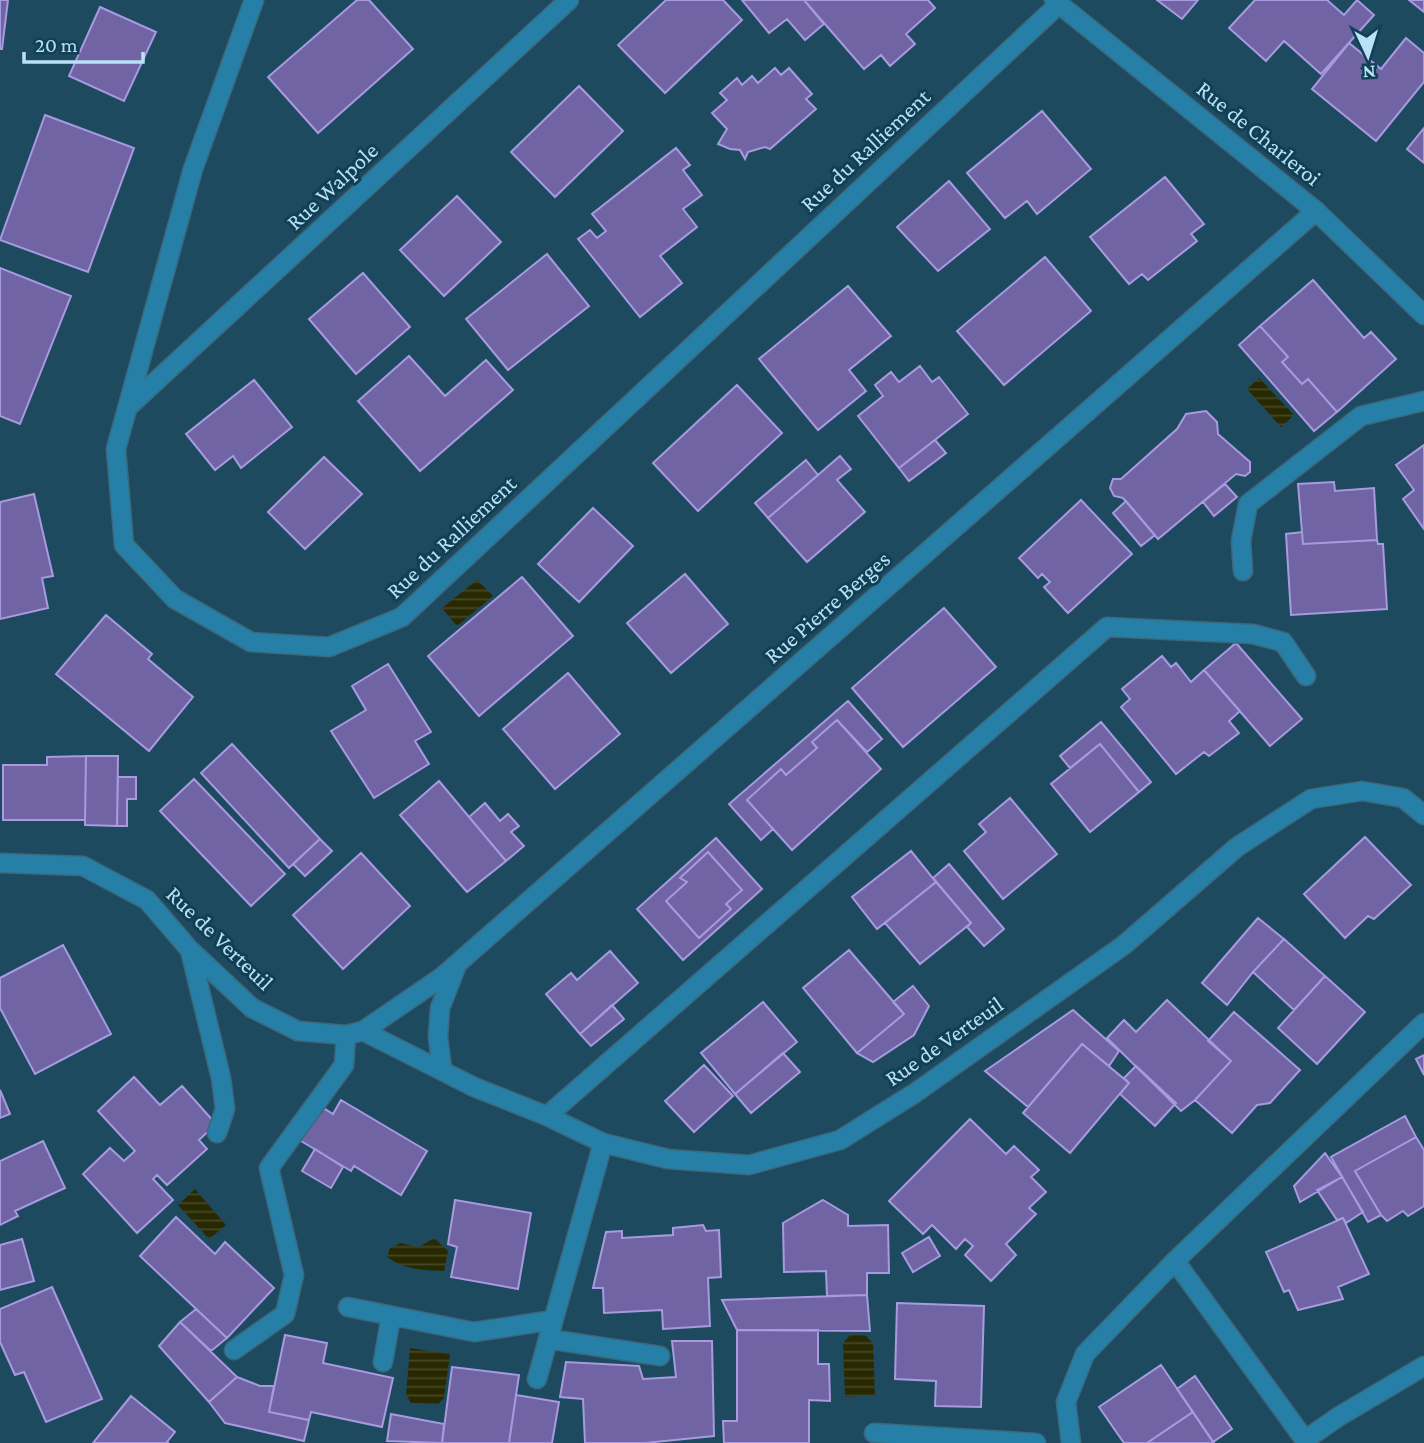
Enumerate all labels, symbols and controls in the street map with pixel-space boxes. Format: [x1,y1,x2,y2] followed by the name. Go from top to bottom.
[24,21,144,65] scale bar
[1333,21,1403,91] north arrow
[35,33,78,57] text: 20 m
[1362,62,1376,83] text: N
[1192,75,1326,191] street label: Rue de Charleroi
[795,83,935,217] street label: Rue du Ralliement
[281,137,383,235] street label: Rue Walpole
[381,470,521,604] street label: Rue du Ralliement
[759,545,895,669] street label: Rue Pierre Berges
[161,881,279,995] street label: Rue de Verteuil
[880,991,1008,1091] street label: Rue de Verteuil

